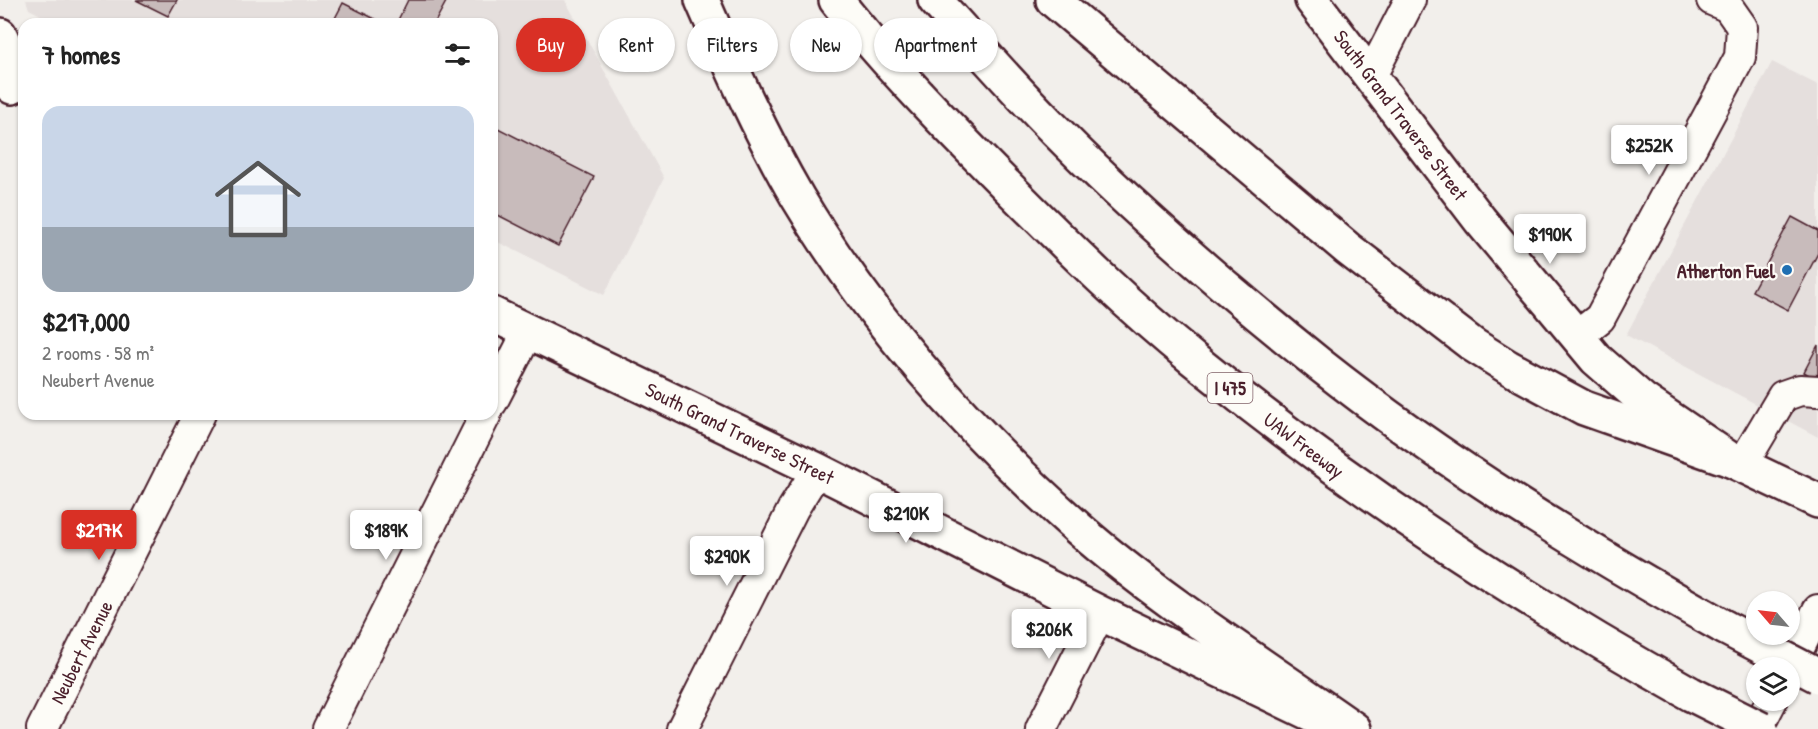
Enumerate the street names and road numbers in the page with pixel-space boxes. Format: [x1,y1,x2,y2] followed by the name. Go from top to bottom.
[1328,24,1475,207] street label: South Grand Traverse Street
[1208,373,1252,403] road number: I 475
[641,375,840,491] street label: South Grand Traverse Street
[1258,406,1350,484] street label: UAW Freeway
[43,596,119,708] street label: Neubert Avenue

